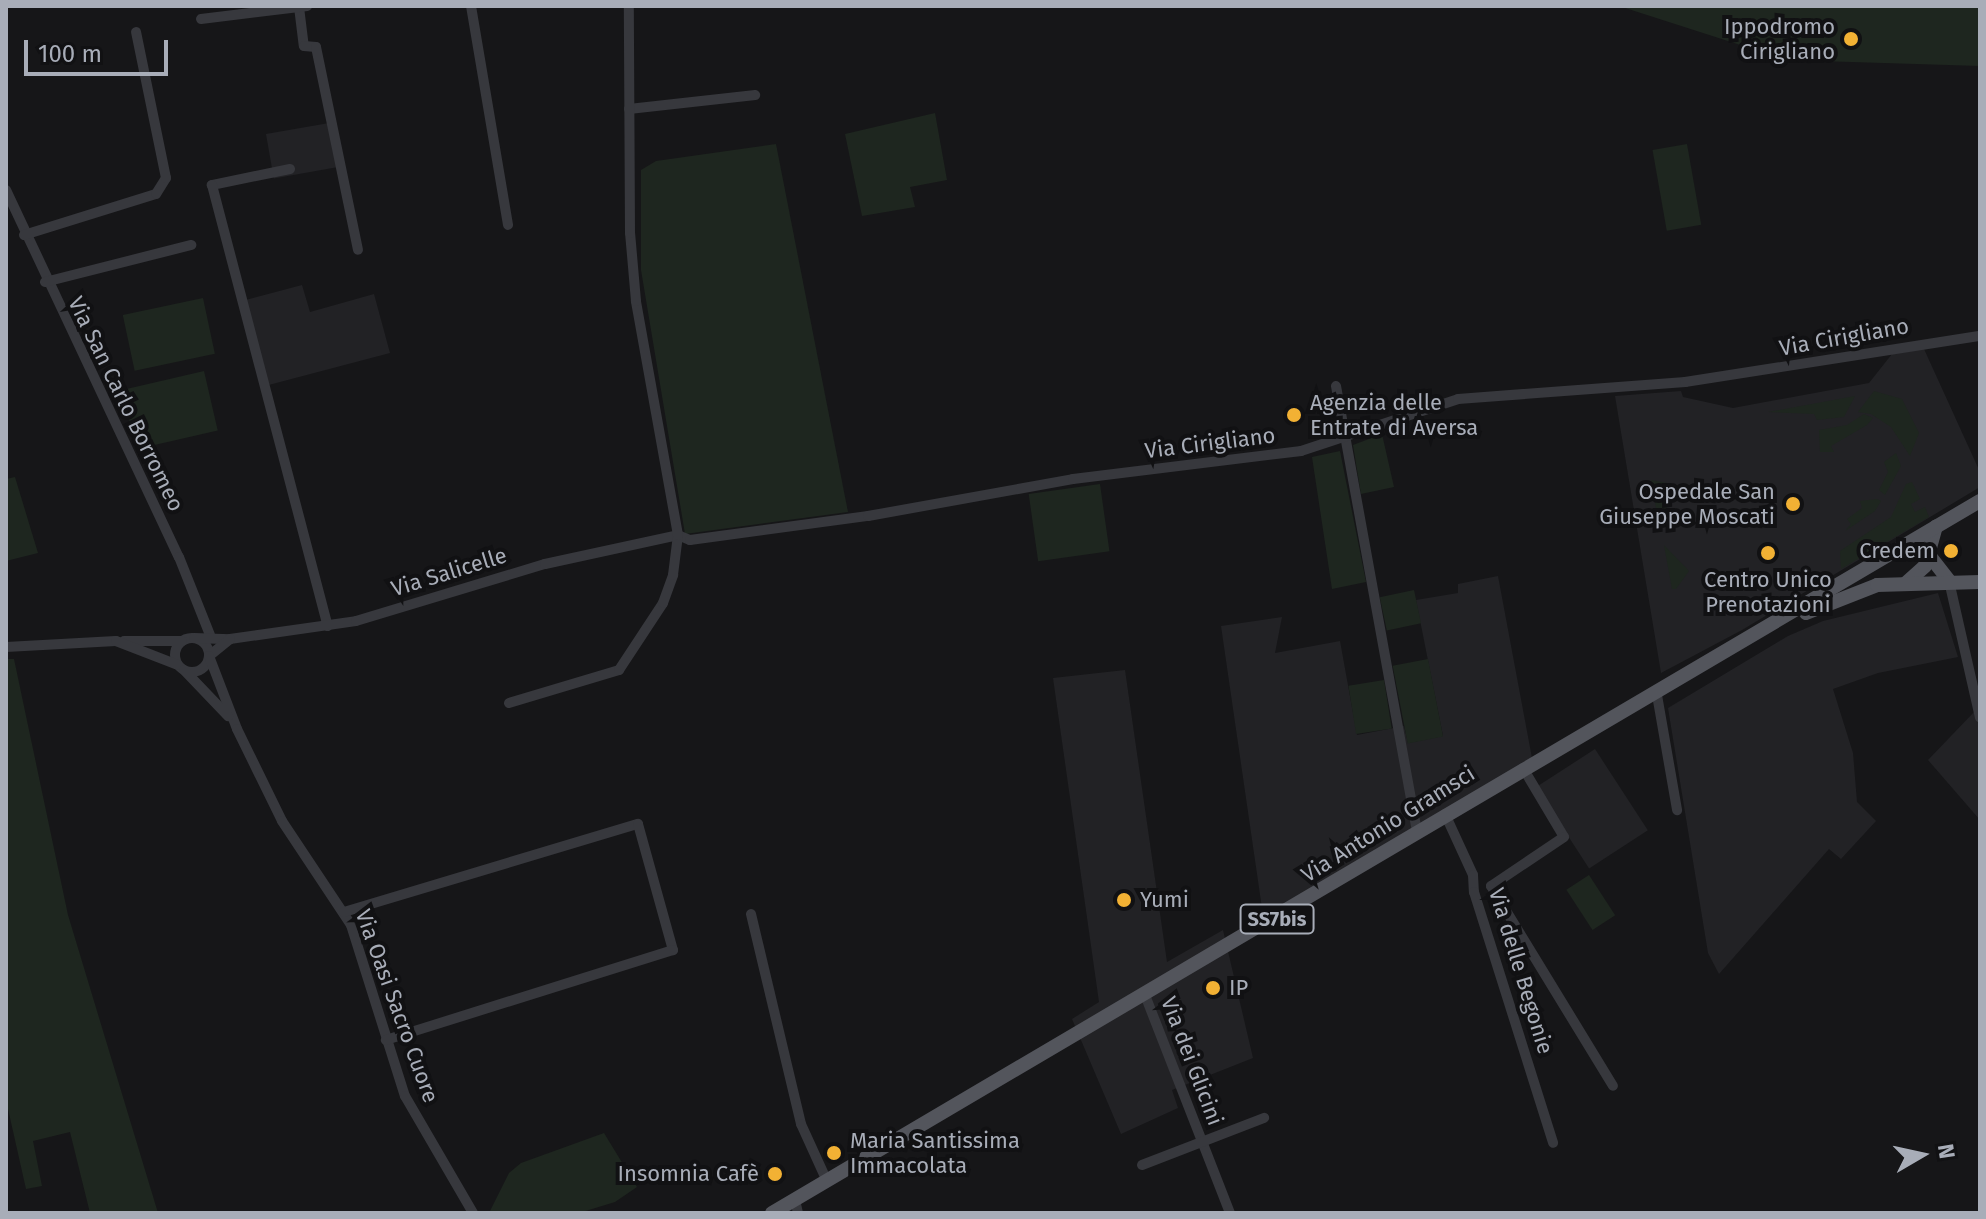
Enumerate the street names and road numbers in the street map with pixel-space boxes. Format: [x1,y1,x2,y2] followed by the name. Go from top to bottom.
[63,292,189,516] street label: Via San Carlo Borromeo
[1777,313,1911,361] street label: Via Cirigliano
[1143,422,1277,464] street label: Via Cirigliano
[388,542,510,602] street label: Via Salicelle
[1296,760,1480,888] street label: Via Antonio Gramsci
[1483,885,1559,1057] street label: Via delle Begonie
[1239,903,1315,935] road number: SS7bis
[350,906,444,1106] street label: Via Oasi Sacro Cuore
[1155,993,1229,1129] street label: Via dei Glicini

